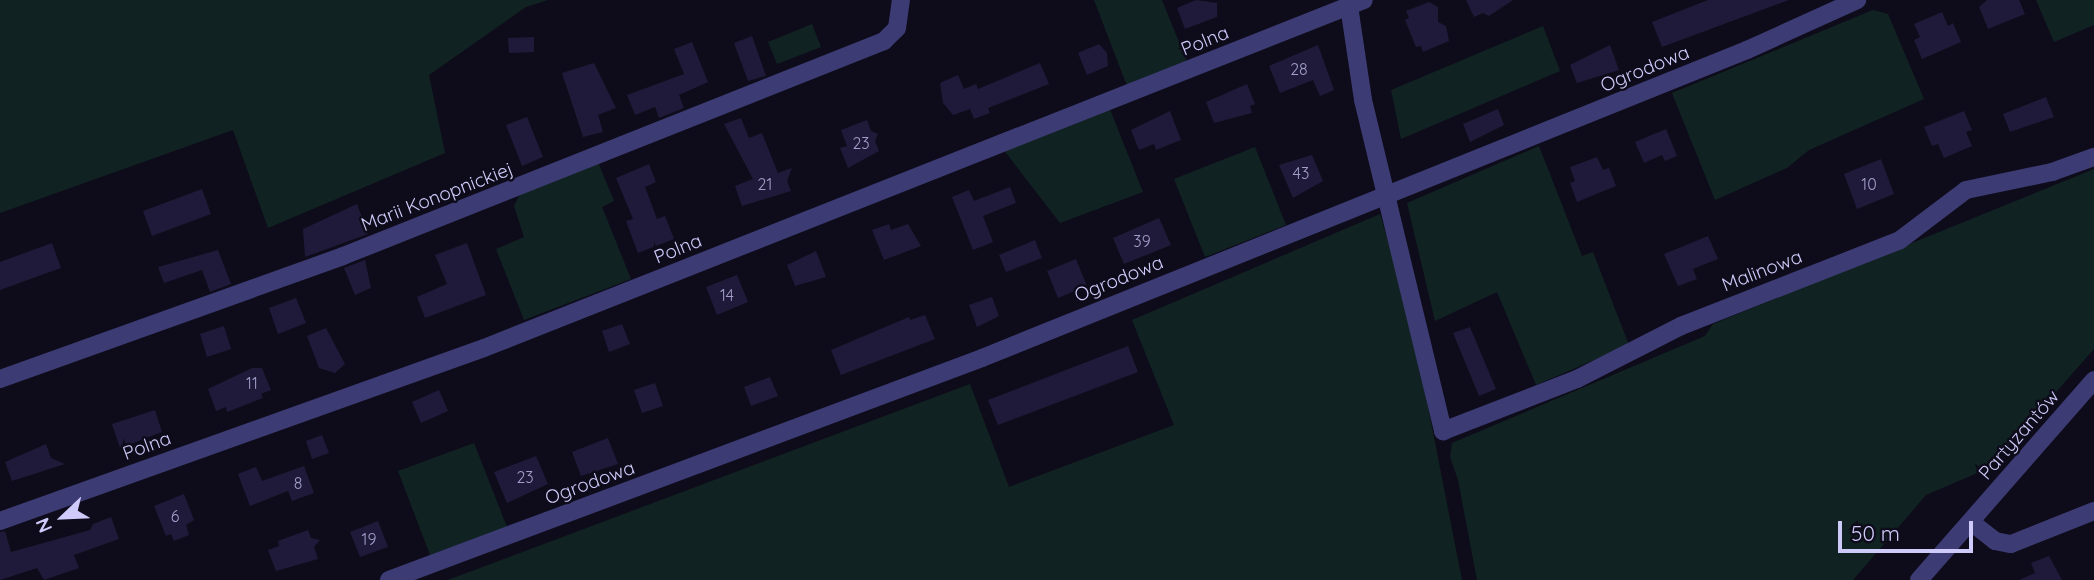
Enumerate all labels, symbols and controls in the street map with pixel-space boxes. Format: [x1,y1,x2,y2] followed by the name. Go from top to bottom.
[1178,21,1232,61] street label: Polna
[1597,41,1693,97] street label: Ogrodowa
[1290,59,1308,79] house number: 28
[852,133,870,153] house number: 23
[358,158,516,236] street label: Marii Konopnickiej
[1293,163,1309,183] house number: 43
[758,174,772,194] house number: 21
[1861,174,1877,194] house number: 10
[651,229,705,269] street label: Polna
[1133,231,1151,251] house number: 39
[1719,245,1805,297] street label: Malinowa
[1071,251,1167,307] street label: Ogrodowa
[720,285,734,305] house number: 14
[246,373,258,393] house number: 11
[1974,386,2064,484] street label: Partyzantów
[120,427,174,465] street label: Polna
[542,456,638,510] street label: Ogrodowa
[516,467,534,487] house number: 23
[294,473,302,493] house number: 8
[28,482,98,552] north arrow
[171,506,179,526] house number: 6
[1842,506,1977,550] scale bar
[30,514,57,536] text: N
[1851,520,1900,546] text: 50 m
[362,529,376,549] house number: 19

